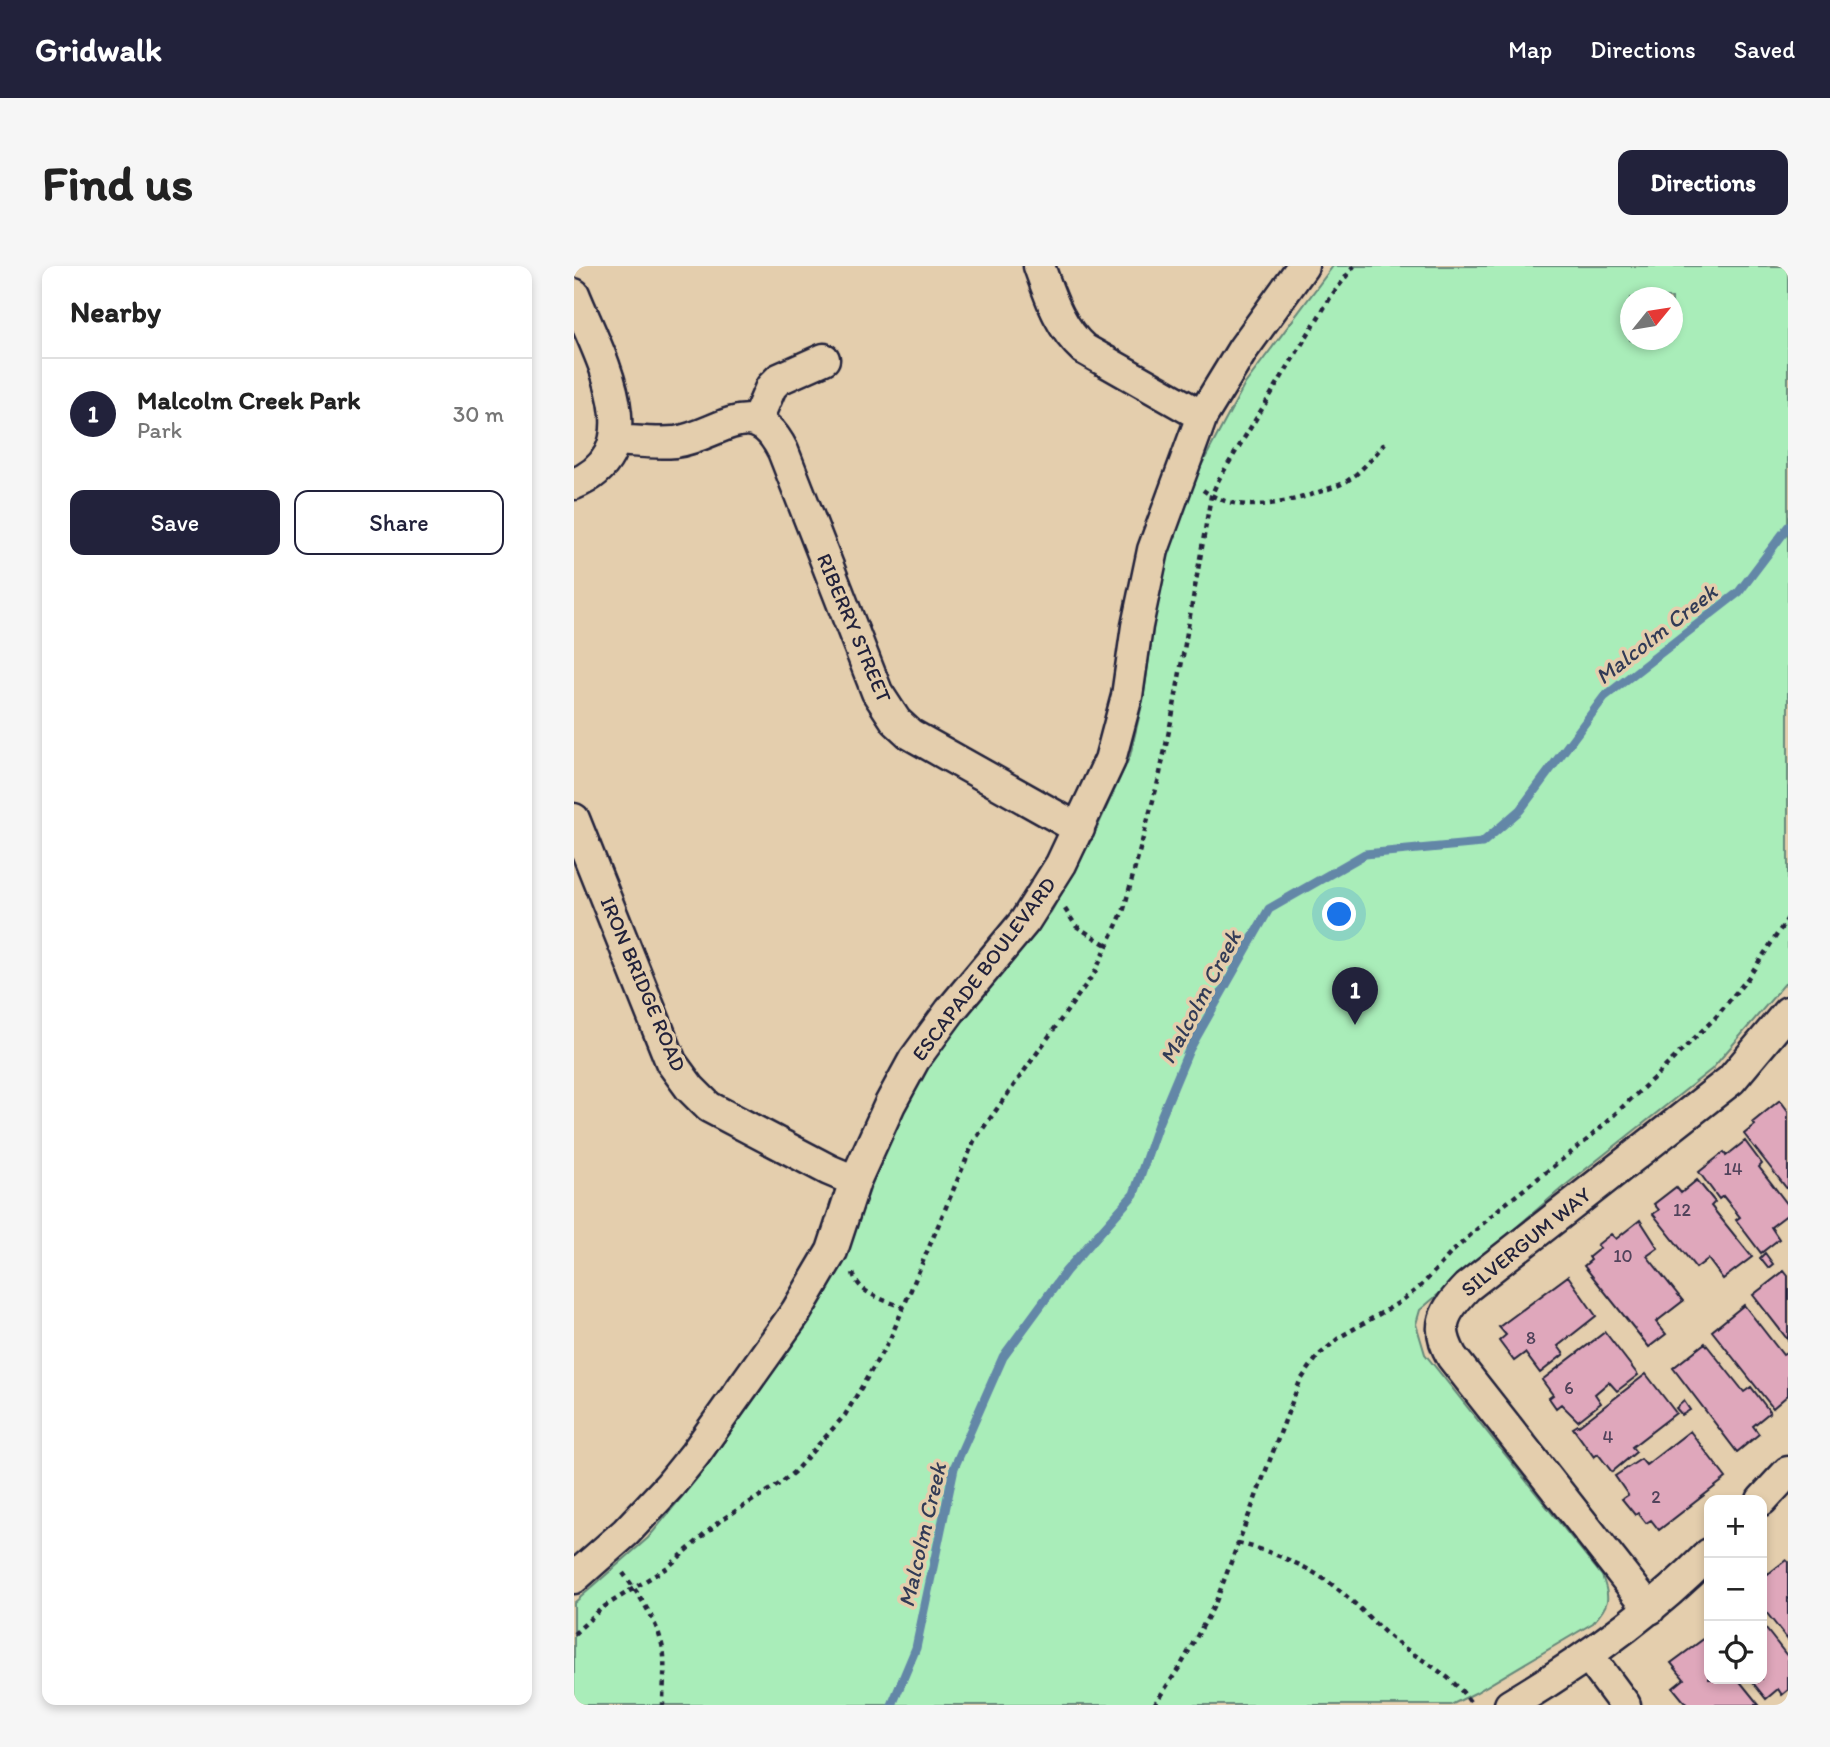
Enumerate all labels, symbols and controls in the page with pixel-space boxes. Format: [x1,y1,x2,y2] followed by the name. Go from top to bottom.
[35,30,162,69] text: Gridwalk
[1508,35,1552,64] text: Map
[1590,35,1696,64] text: Directions
[1734,35,1795,64] text: Saved
[1618,150,1788,215] button: Directions
[42,153,193,212] text: Find us
[1620,287,1683,350] north arrow
[70,293,161,330] text: Nearby
[137,384,360,416] text: Malcolm Creek Park
[88,400,98,428] text: 1
[453,400,504,428] text: 30 m
[137,416,182,444] text: Park
[70,490,280,555] button: Save
[294,490,504,555] button: Share
[812,549,897,706] street label: RIBERRY STREET
[1589,577,1723,690] water label: Malcolm Creek
[906,872,1061,1065] street label: ESCAPADE BOULEVARD
[595,893,692,1075] street label: IRON BRIDGE ROAD
[1322,897,1356,931] your location
[1153,924,1247,1069] water label: Malcolm Creek
[1332,967,1378,1025] pin: 1
[1723,1158,1743,1180] house number: 14
[1456,1182,1596,1302] street label: SILVERGUM WAY
[1673,1199,1691,1221] house number: 12
[1613,1245,1633,1267] house number: 10
[1526,1327,1536,1349] house number: 8
[1564,1377,1574,1399] house number: 6
[1603,1426,1614,1448] house number: 4
[892,1459,952,1610] water label: Malcolm Creek
[1651,1486,1661,1508] house number: 2
[1704,1495,1767,1684] map controls
[1704,1495,1767,1558] button: +
[1704,1558,1767,1621] button: −
[1704,1621,1767,1684] button: locate

